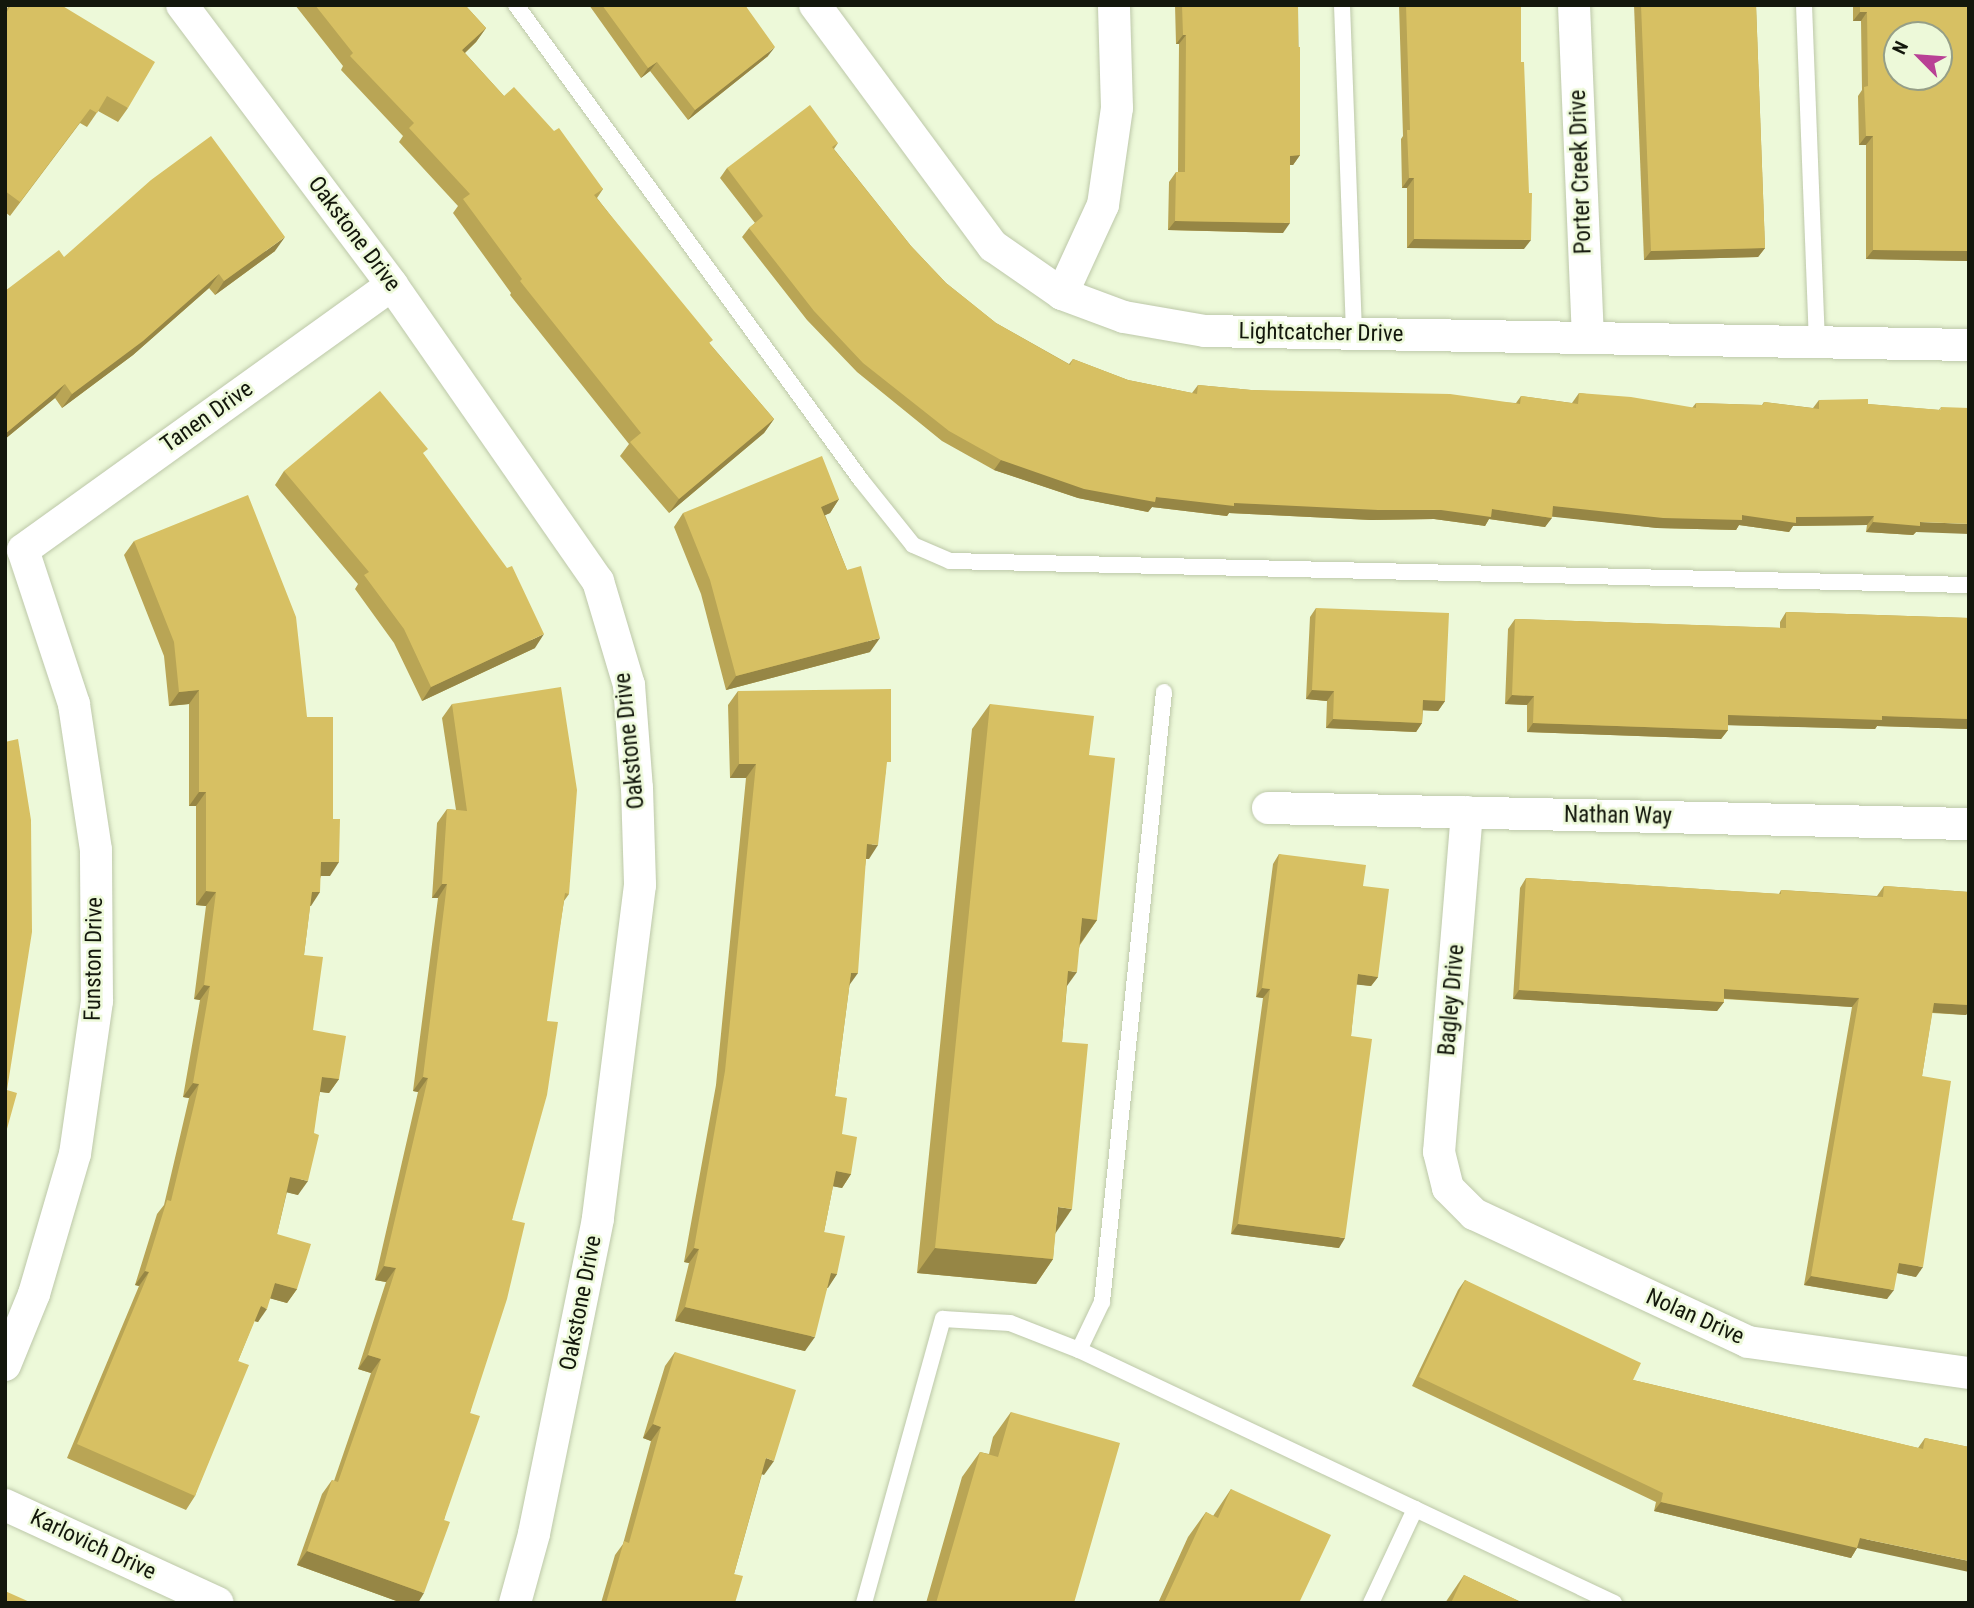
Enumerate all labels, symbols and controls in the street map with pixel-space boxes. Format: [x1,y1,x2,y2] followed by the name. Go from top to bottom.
[1883,21,1953,91] north arrow
[1887,38,1913,58] text: N
[1564,89,1598,255] street label: Porter Creek Drive
[302,171,406,297] street label: Oakstone Drive
[1238,318,1404,348] street label: Lightcatcher Drive
[156,375,258,459] street label: Tanen Drive
[609,671,651,811] street label: Oakstone Drive
[1564,801,1672,831] street label: Nathan Way
[79,897,109,1021] street label: Funston Drive
[1433,943,1471,1057] street label: Bagley Drive
[554,1233,608,1373] street label: Oakstone Drive
[1642,1283,1748,1351] street label: Nolan Drive
[26,1504,160,1586] street label: Karlovich Drive

